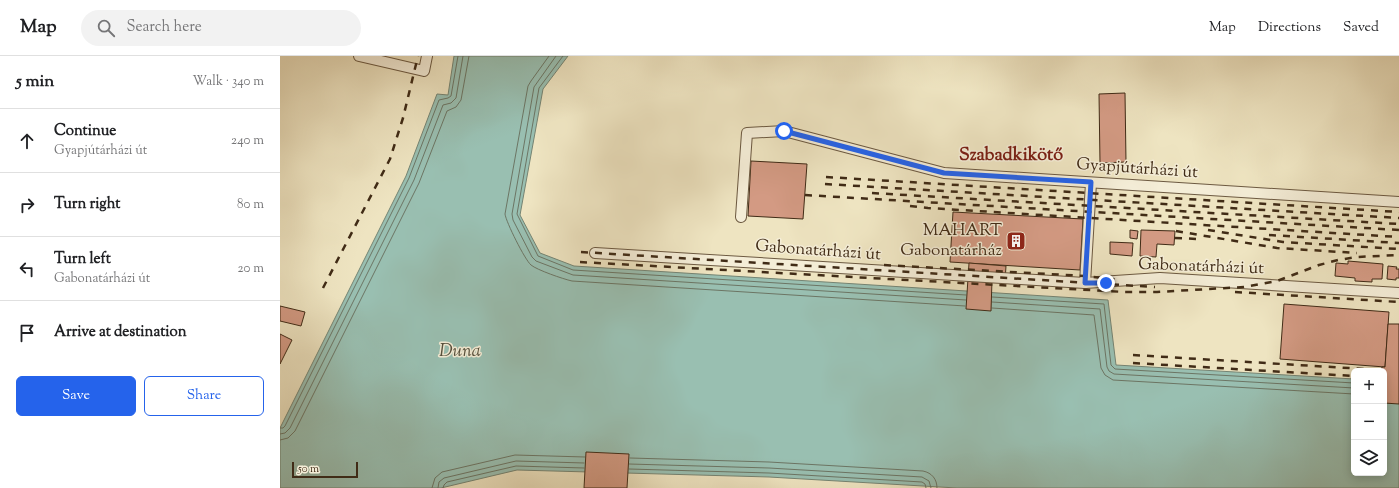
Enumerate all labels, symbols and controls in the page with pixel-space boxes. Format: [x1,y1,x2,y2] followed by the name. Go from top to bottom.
[81,10,361,46] search box
[20,14,57,41] text: Map
[95,17,117,39] icon: search
[127,17,202,38] text: Search here
[1209,18,1236,38] text: Map
[1258,18,1321,38] text: Directions
[1343,18,1379,38] text: Saved
[16,70,54,94] text: 5 min
[193,73,264,91] text: Walk · 340 m
[54,121,116,142] text: Continue
[775,122,793,140] route start
[16,130,38,152] icon: ahead
[231,132,264,150] text: 240 m
[54,142,147,160] text: Gyapjútárházi út
[959,143,1063,169] district label: Szabadkikötő
[1075,153,1199,185] street label: Gyapjútárházi út
[16,194,38,216] icon: right
[54,194,120,215] text: Turn right
[237,196,264,214] text: 80 m
[900,219,1002,263] place label: MAHART Gabonatárház
[1005,230,1027,252] building icon: MAHART Gabonatárház
[754,235,882,267] street label: Gabonatárházi út
[54,249,111,270] text: Turn left
[1138,253,1265,281] street label: Gabonatárházi út
[16,258,38,280] icon: left
[238,260,264,278] text: 20 m
[54,270,150,288] text: Gabonatárházi út
[1097,274,1115,292] route end
[16,322,38,344] icon: arrive
[54,322,187,343] text: Arrive at destination
[439,339,481,365] water label: Duna
[1351,368,1387,476] map controls
[1351,368,1387,404] button: +
[16,376,136,416] button: Save
[144,376,264,416] button: Share
[1351,404,1387,440] button: −
[1351,440,1387,476] button: layers
[292,460,358,479] scale bar
[298,461,319,477] text: 50 m

